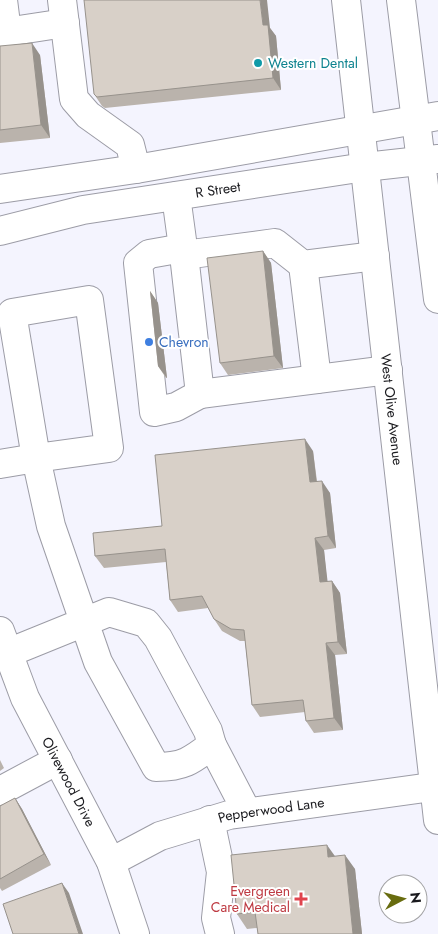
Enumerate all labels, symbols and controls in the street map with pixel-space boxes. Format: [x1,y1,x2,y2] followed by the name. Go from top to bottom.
[268,53,358,73] place label: Western Dental
[252,57,264,69] marker: Western Dental
[194,176,242,203] street label: R Street
[159,332,209,352] place label: Chevron
[143,336,155,348] marker: Chevron
[376,353,408,466] street label: West Olive Avenue
[37,733,101,830] street label: Olivewood Drive
[215,792,326,828] street label: Pepperwood Lane
[378,874,428,924] north arrow
[211,881,290,917] place label: Evergreen Care Medical
[405,891,426,904] text: N
[294,892,308,906] marker: Evergreen Care Medical

